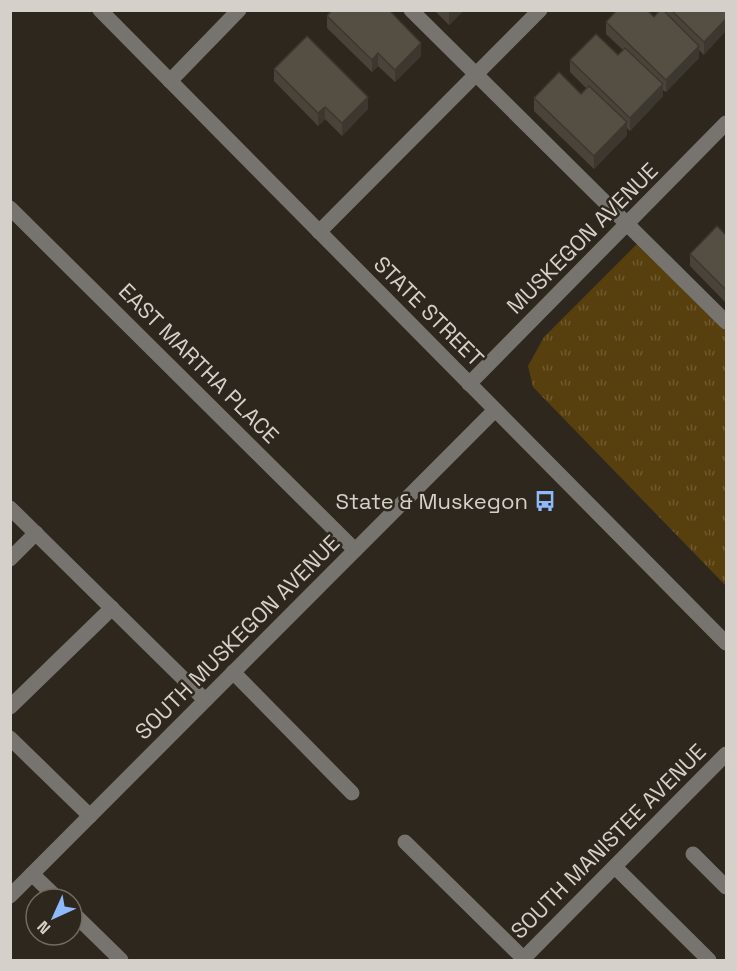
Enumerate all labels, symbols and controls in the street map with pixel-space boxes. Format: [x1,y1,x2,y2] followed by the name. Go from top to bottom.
[500,156,664,320] street label: MUSKEGON AVENUE
[368,250,490,372] street label: STATE STREET
[113,277,285,449] street label: EAST MARTHA PLACE
[336,487,528,515] place label: State & Muskegon
[533,489,557,513] bus stop icon: State & Muskegon
[129,529,345,745] street label: SOUTH MUSKEGON AVENUE
[504,737,712,945] street label: SOUTH MANISTEE AVENUE
[24,887,84,947] north arrow
[33,916,55,938] text: N

